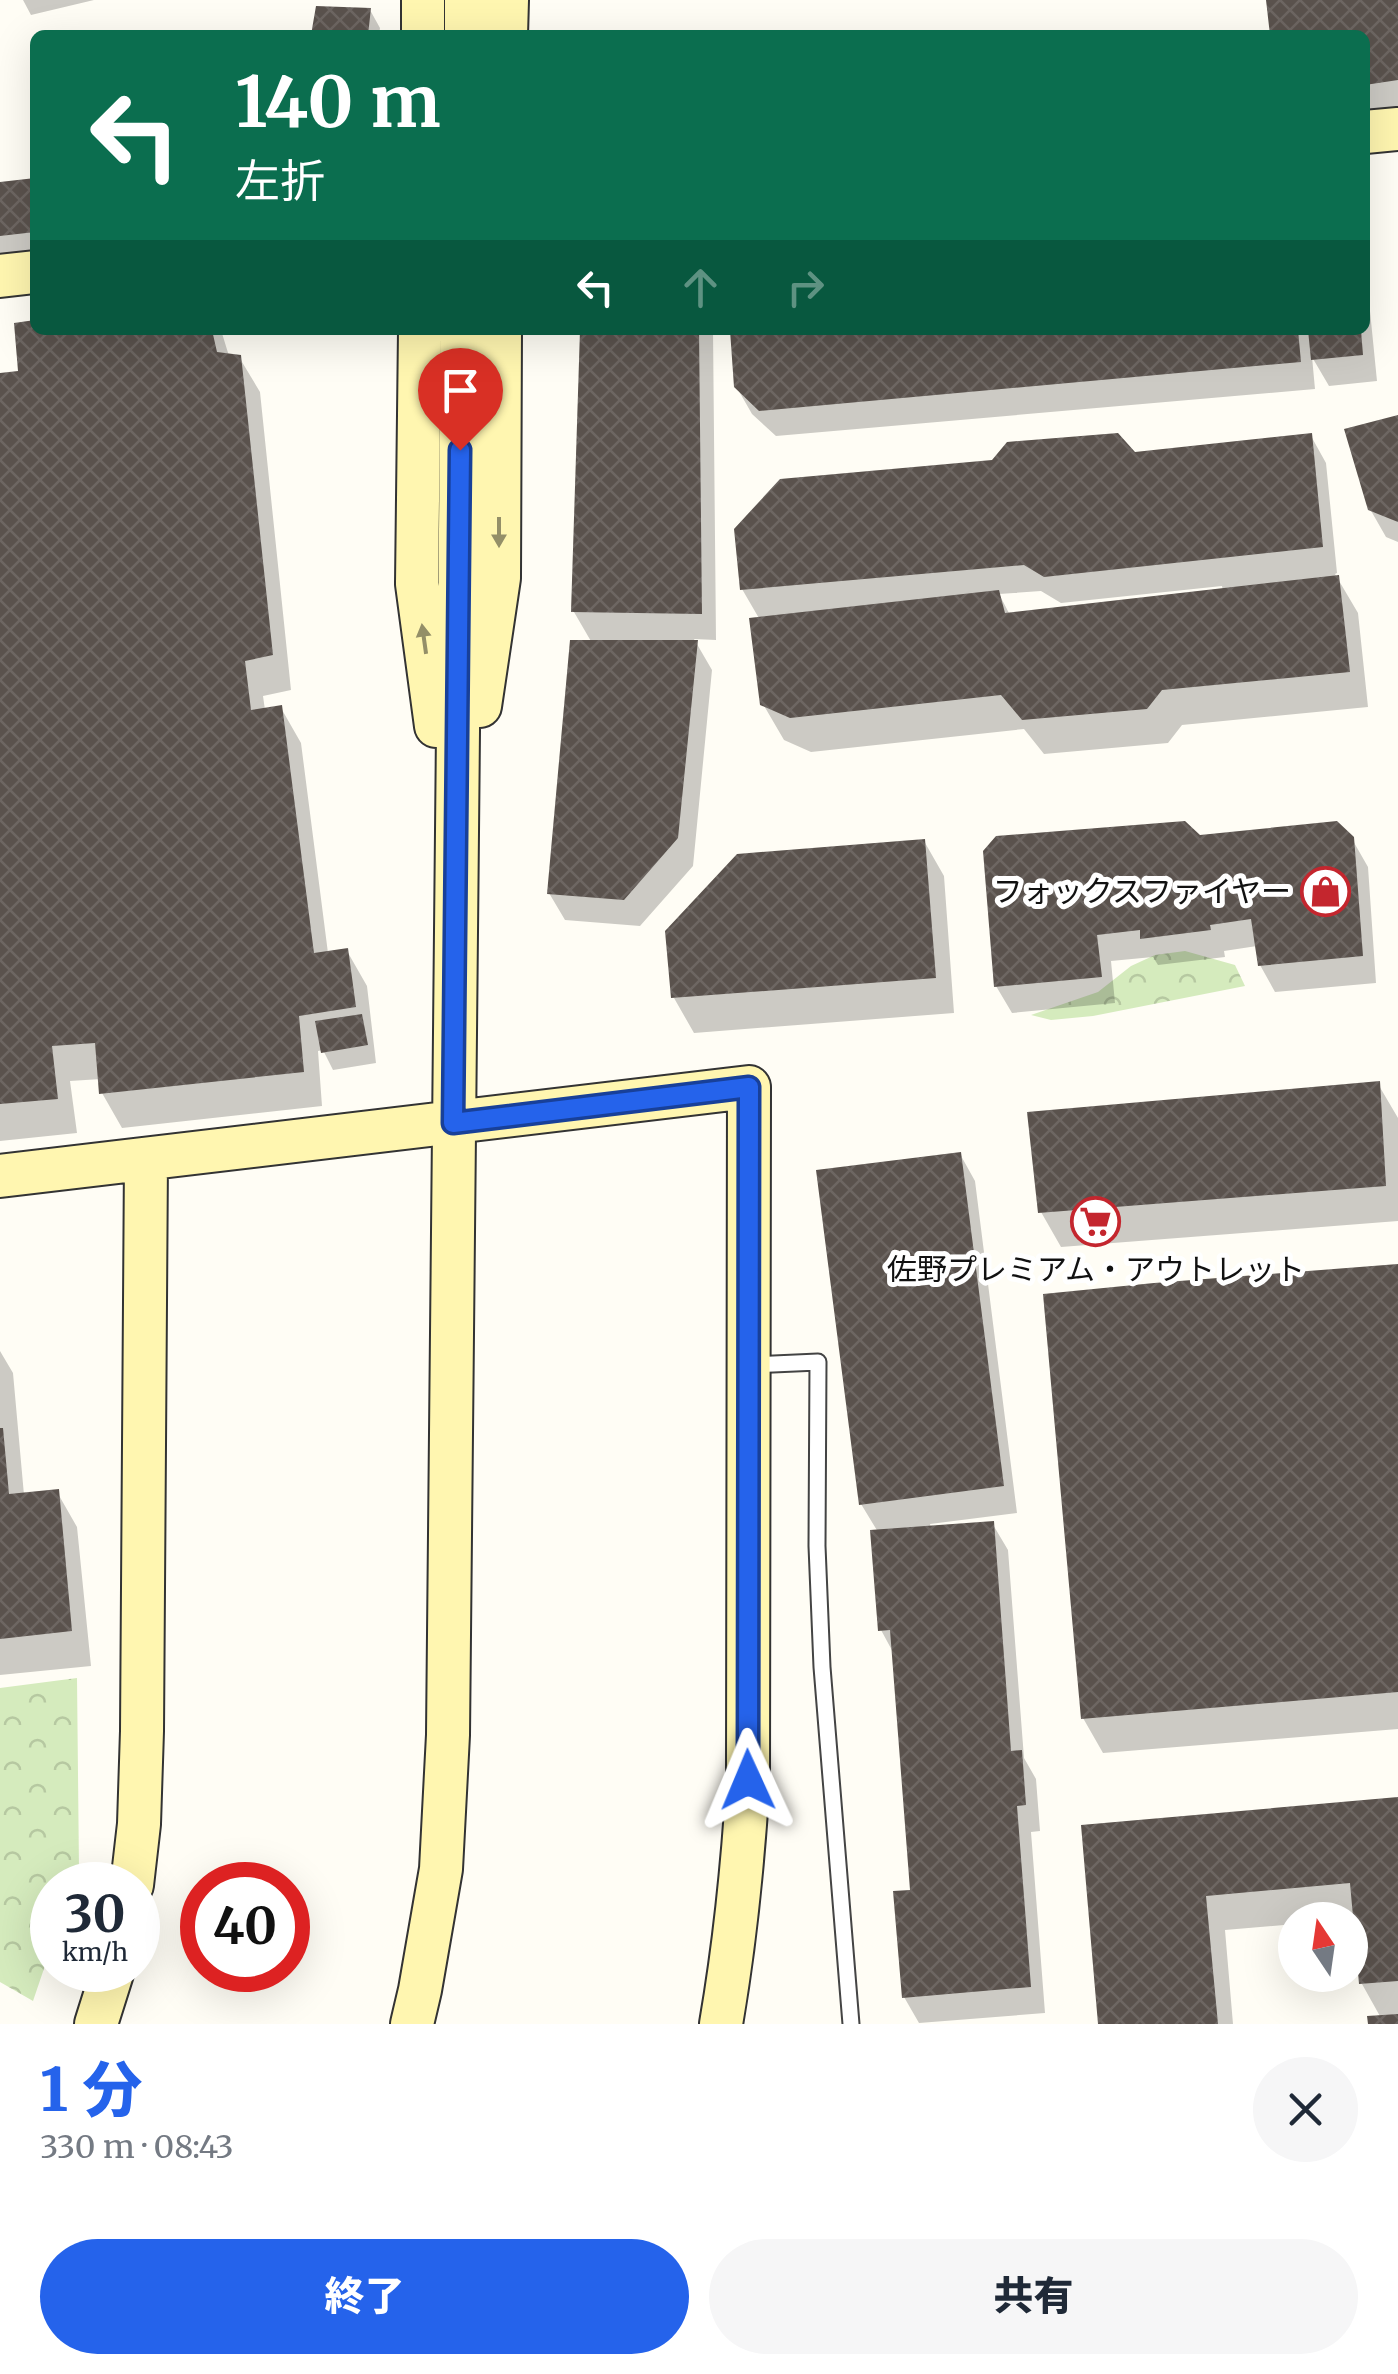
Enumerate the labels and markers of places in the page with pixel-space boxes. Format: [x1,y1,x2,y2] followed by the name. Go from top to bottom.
[418,348,503,451] pin
[1300,866,1352,918] shop icon: フォックスファイヤー
[993,872,1291,910] place label: フォックスファイヤー
[1070,1195,1122,1247] supermarket icon: 佐野プレミアム・アウトレット
[887,1250,1305,1288] place label: 佐野プレミアム・アウトレット

